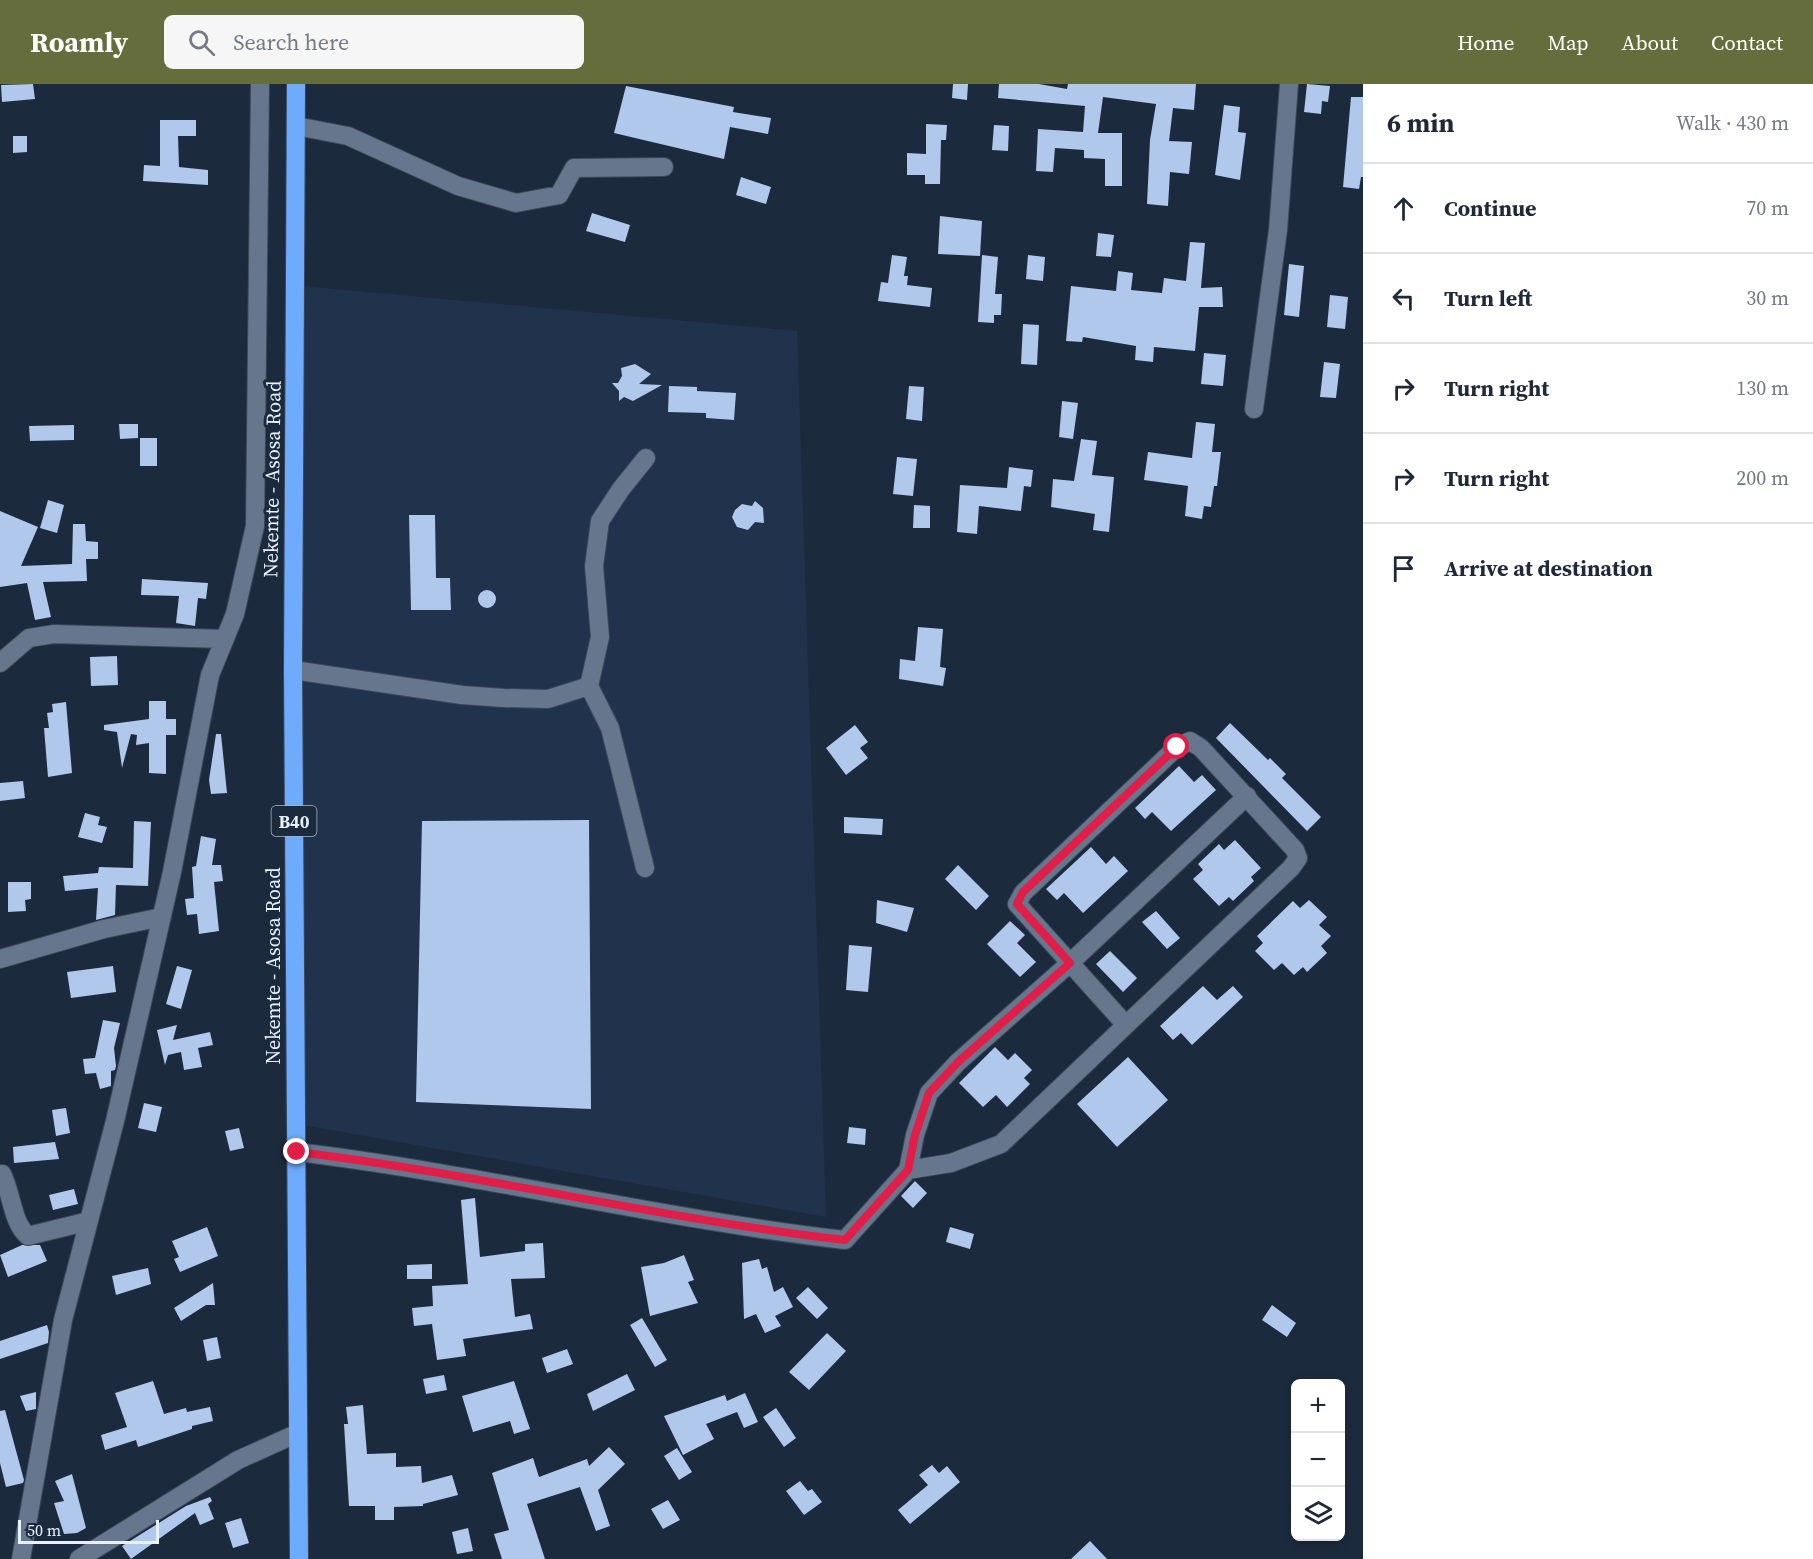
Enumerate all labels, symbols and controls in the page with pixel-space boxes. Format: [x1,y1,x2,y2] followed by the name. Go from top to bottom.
[164,15,584,69] search box
[30,23,128,61] text: Roamly
[185,26,218,59] icon: search
[233,27,349,57] text: Search here
[1457,28,1515,57] text: Home
[1548,28,1589,57] text: Map
[1622,28,1678,57] text: About
[1711,28,1783,57] text: Contact
[1387,105,1454,141] text: 6 min
[1676,109,1789,137] text: Walk · 430 m
[1387,192,1420,225] icon: ahead
[1444,193,1537,223] text: Continue
[1746,194,1789,222] text: 70 m
[1387,282,1420,315] icon: left
[1444,283,1532,313] text: Turn left
[1746,284,1789,312] text: 30 m
[1387,372,1420,405] icon: right
[1444,373,1549,403] text: Turn right
[1736,374,1789,402] text: 130 m
[256,380,288,578] street label: Nekemte - Asosa Road
[1387,462,1420,495] icon: right
[1444,463,1549,493] text: Turn right
[1736,464,1789,492] text: 200 m
[1387,552,1420,585] icon: arrive
[1444,553,1653,583] text: Arrive at destination
[1163,733,1189,759] route start
[272,806,316,836] road number: B40
[259,867,287,1065] street label: Nekemte - Asosa Road
[283,1138,309,1164] route end
[1291,1379,1345,1541] map controls
[1291,1379,1345,1433] button: +
[1291,1433,1345,1487] button: −
[1291,1487,1345,1541] button: layers
[18,1517,159,1544] scale bar
[27,1519,61,1541] text: 50 m

